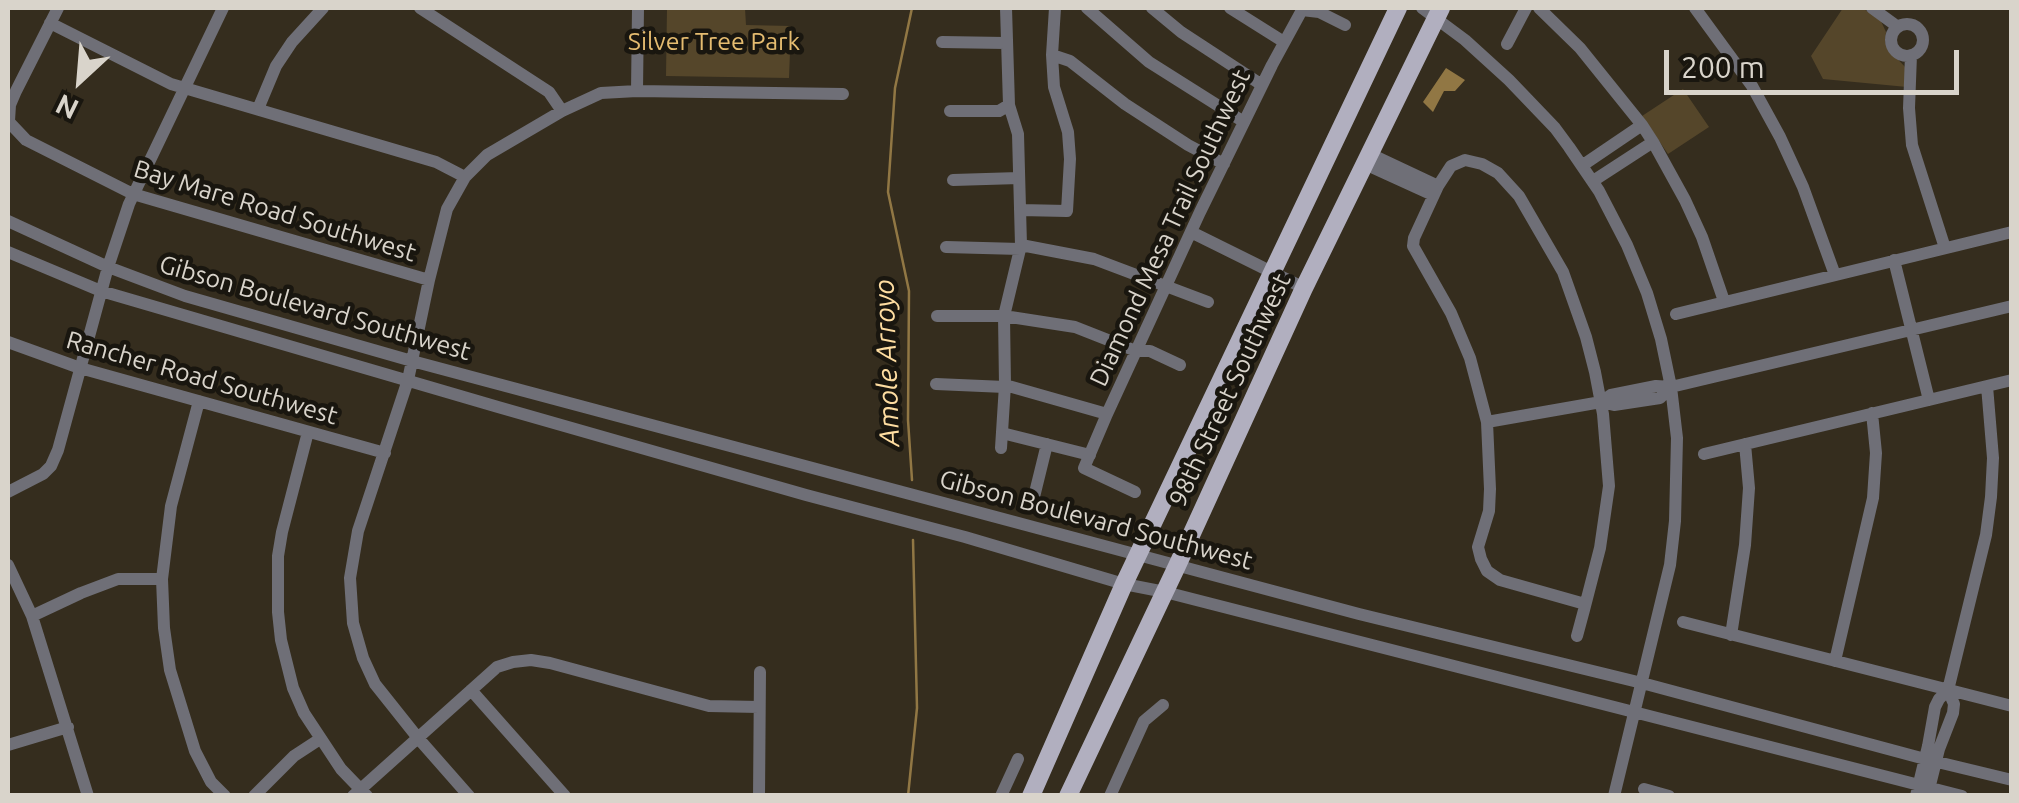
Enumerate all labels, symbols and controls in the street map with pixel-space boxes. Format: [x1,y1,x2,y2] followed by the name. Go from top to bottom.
[628,27,800,57] park label: Silver Tree Park
[30,30,130,130] north arrow
[1669,30,1964,92] scale bar
[1681,50,1765,84] text: 200 m
[1083,65,1257,391] street label: Diamond Mesa Trail Southwest
[50,89,83,126] text: N
[130,154,420,268] street label: Bay Mare Road Southwest
[156,249,474,367] street label: Gibson Boulevard Southwest
[1163,269,1297,511] street label: 98th Street Southwest
[867,279,907,447] water label: Amole Arroyo
[63,325,341,431] street label: Rancher Road Southwest
[936,464,1256,576] street label: Gibson Boulevard Southwest

